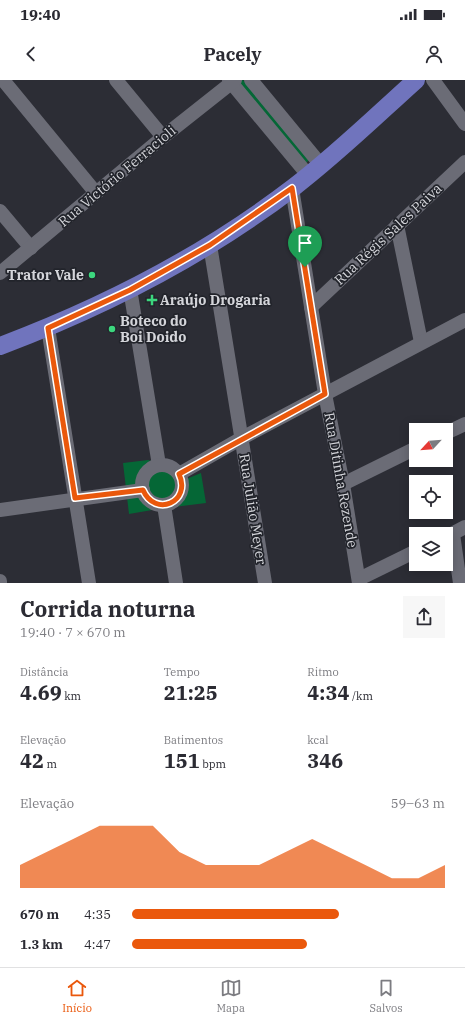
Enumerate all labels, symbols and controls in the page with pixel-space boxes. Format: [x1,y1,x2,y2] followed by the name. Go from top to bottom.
[20,5,61,24] text: 19:40
[20,43,42,65] icon: back
[203,43,262,66] text: Pacely
[423,43,445,65] icon: person
[55,122,179,230] street label: Rua Victório Ferracioli
[330,179,446,289] street label: Rua Régis Sales Paiva
[288,226,322,267] pin
[294,232,316,254] icon: arrive
[7,266,84,284] place label: Trator Vale
[87,270,97,280] marker: Trator Vale
[160,291,271,309] place label: Araújo Drogaria
[147,295,157,305] marker: Araújo Drogaria
[120,312,187,346] place label: Boteco do Boi Doido
[107,324,117,334] marker: Boteco do Boi Doido
[320,411,362,549] street label: Rua Ditinha Rezende
[409,423,453,467] north arrow
[409,423,453,571] map controls
[235,452,271,566] street label: Rua Julião Meyer
[409,475,453,519] button: locate
[409,527,453,571] button: layers
[20,594,196,623] text: Corrida noturna
[403,596,445,638] button: share
[20,624,126,641] text: 19:40 · 7 × 670 m
[20,665,69,679] text: Distância
[164,665,200,679] text: Tempo
[307,665,339,679] text: Ritmo
[20,679,62,706] text: 4.69
[164,679,218,706] text: 21:25
[307,679,349,706] text: 4:34
[62,689,81,703] text: km
[349,689,373,703] text: /km
[20,733,66,747] text: Elevação
[164,733,223,747] text: Batimentos
[307,733,329,747] text: kcal
[20,747,44,774] text: 42
[164,747,200,774] text: 151
[307,747,343,774] text: 346
[44,757,57,771] text: m
[200,757,226,771] text: bpm
[20,795,74,812] text: Elevação
[391,795,445,812] text: 59–63 m
[20,906,59,923] text: 670 m
[84,906,111,923] text: 4:35
[20,936,63,953] text: 1.3 km
[84,936,111,953] text: 4:47
[62,977,92,1015] tab: Início
[217,977,245,1015] tab: Mapa
[370,977,403,1015] tab: Salvos

